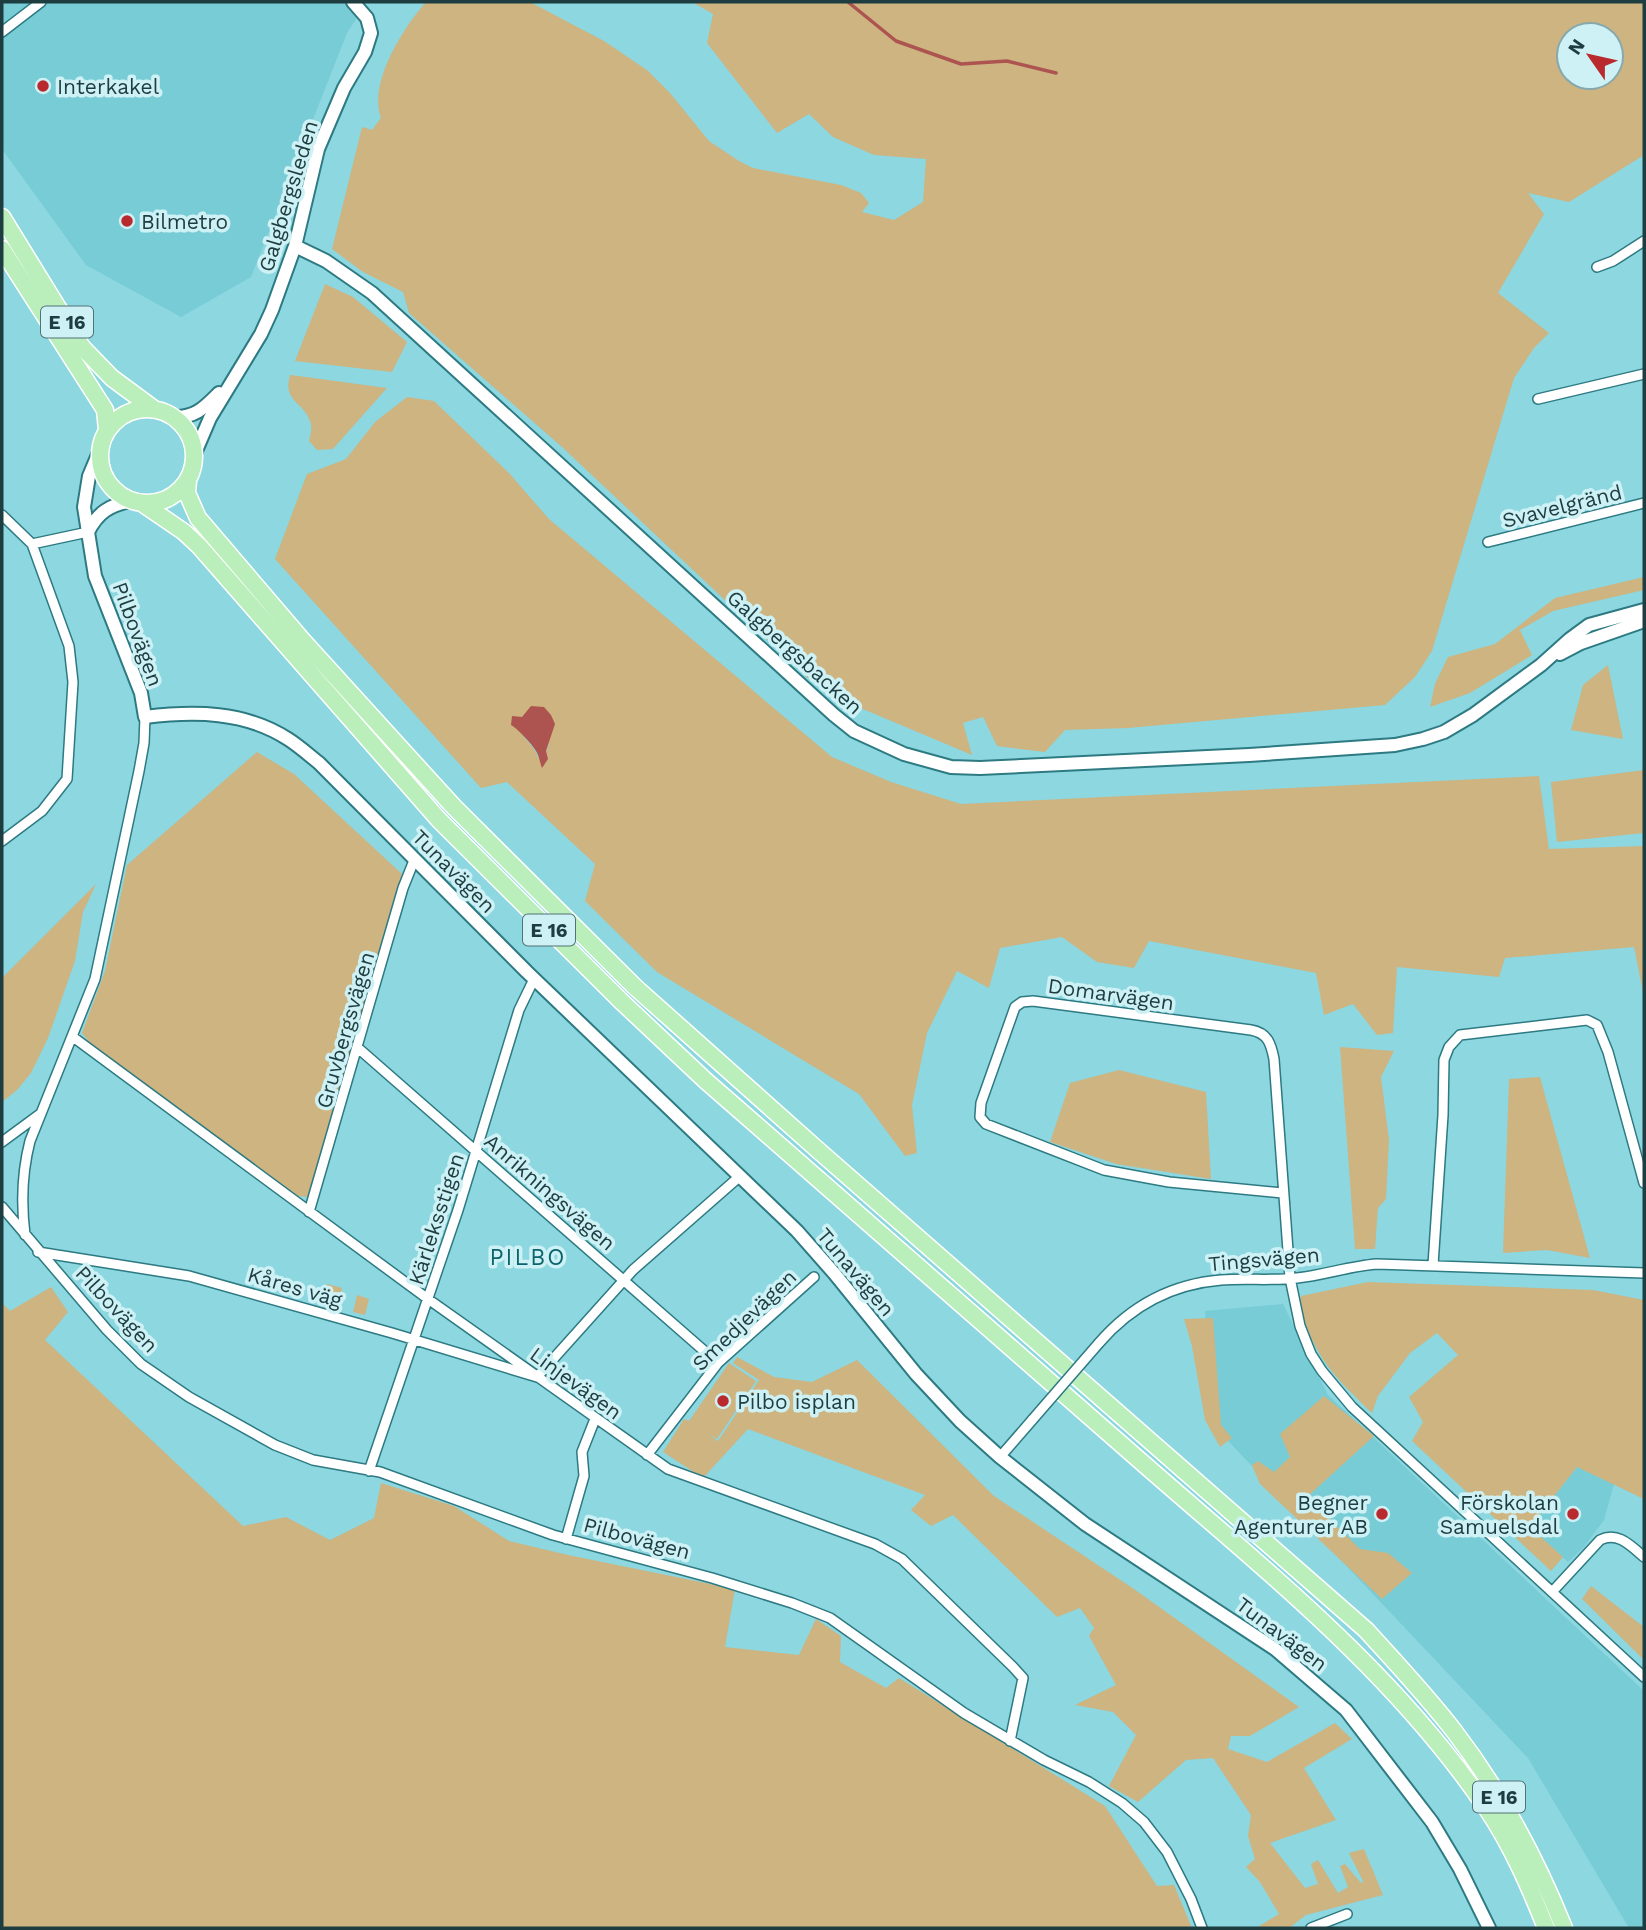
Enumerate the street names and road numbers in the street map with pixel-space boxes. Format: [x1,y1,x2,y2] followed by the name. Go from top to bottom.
[253,117,323,275] street label: Galgbergsleden
[41,306,93,338] road number: E 16
[1500,479,1624,533] street label: Svavelgränd
[108,578,168,690] street label: Pilbovägen
[722,585,868,719] street label: Galgbergsbacken
[407,824,501,918] street label: Tunavägen
[523,914,575,946] road number: E 16
[311,949,379,1111] street label: Gruvbergsvägen
[1046,973,1176,1015] street label: Domarvägen
[479,1128,621,1256] street label: Anrikningsvägen
[403,1150,469,1288] street label: Kärleksstigen
[812,1223,900,1321] street label: Tunavägen
[1207,1242,1321,1276] street label: Tingsvägen
[71,1260,163,1358] street label: Pilbovägen
[245,1262,346,1313] street label: Kåres väg
[687,1264,801,1376] street label: Smedjevägen
[525,1341,627,1425] street label: Linjevägen
[581,1512,693,1564] street label: Pilbovägen
[1232,1592,1332,1676] street label: Tunavägen
[1473,1782,1525,1812] road number: E 16

